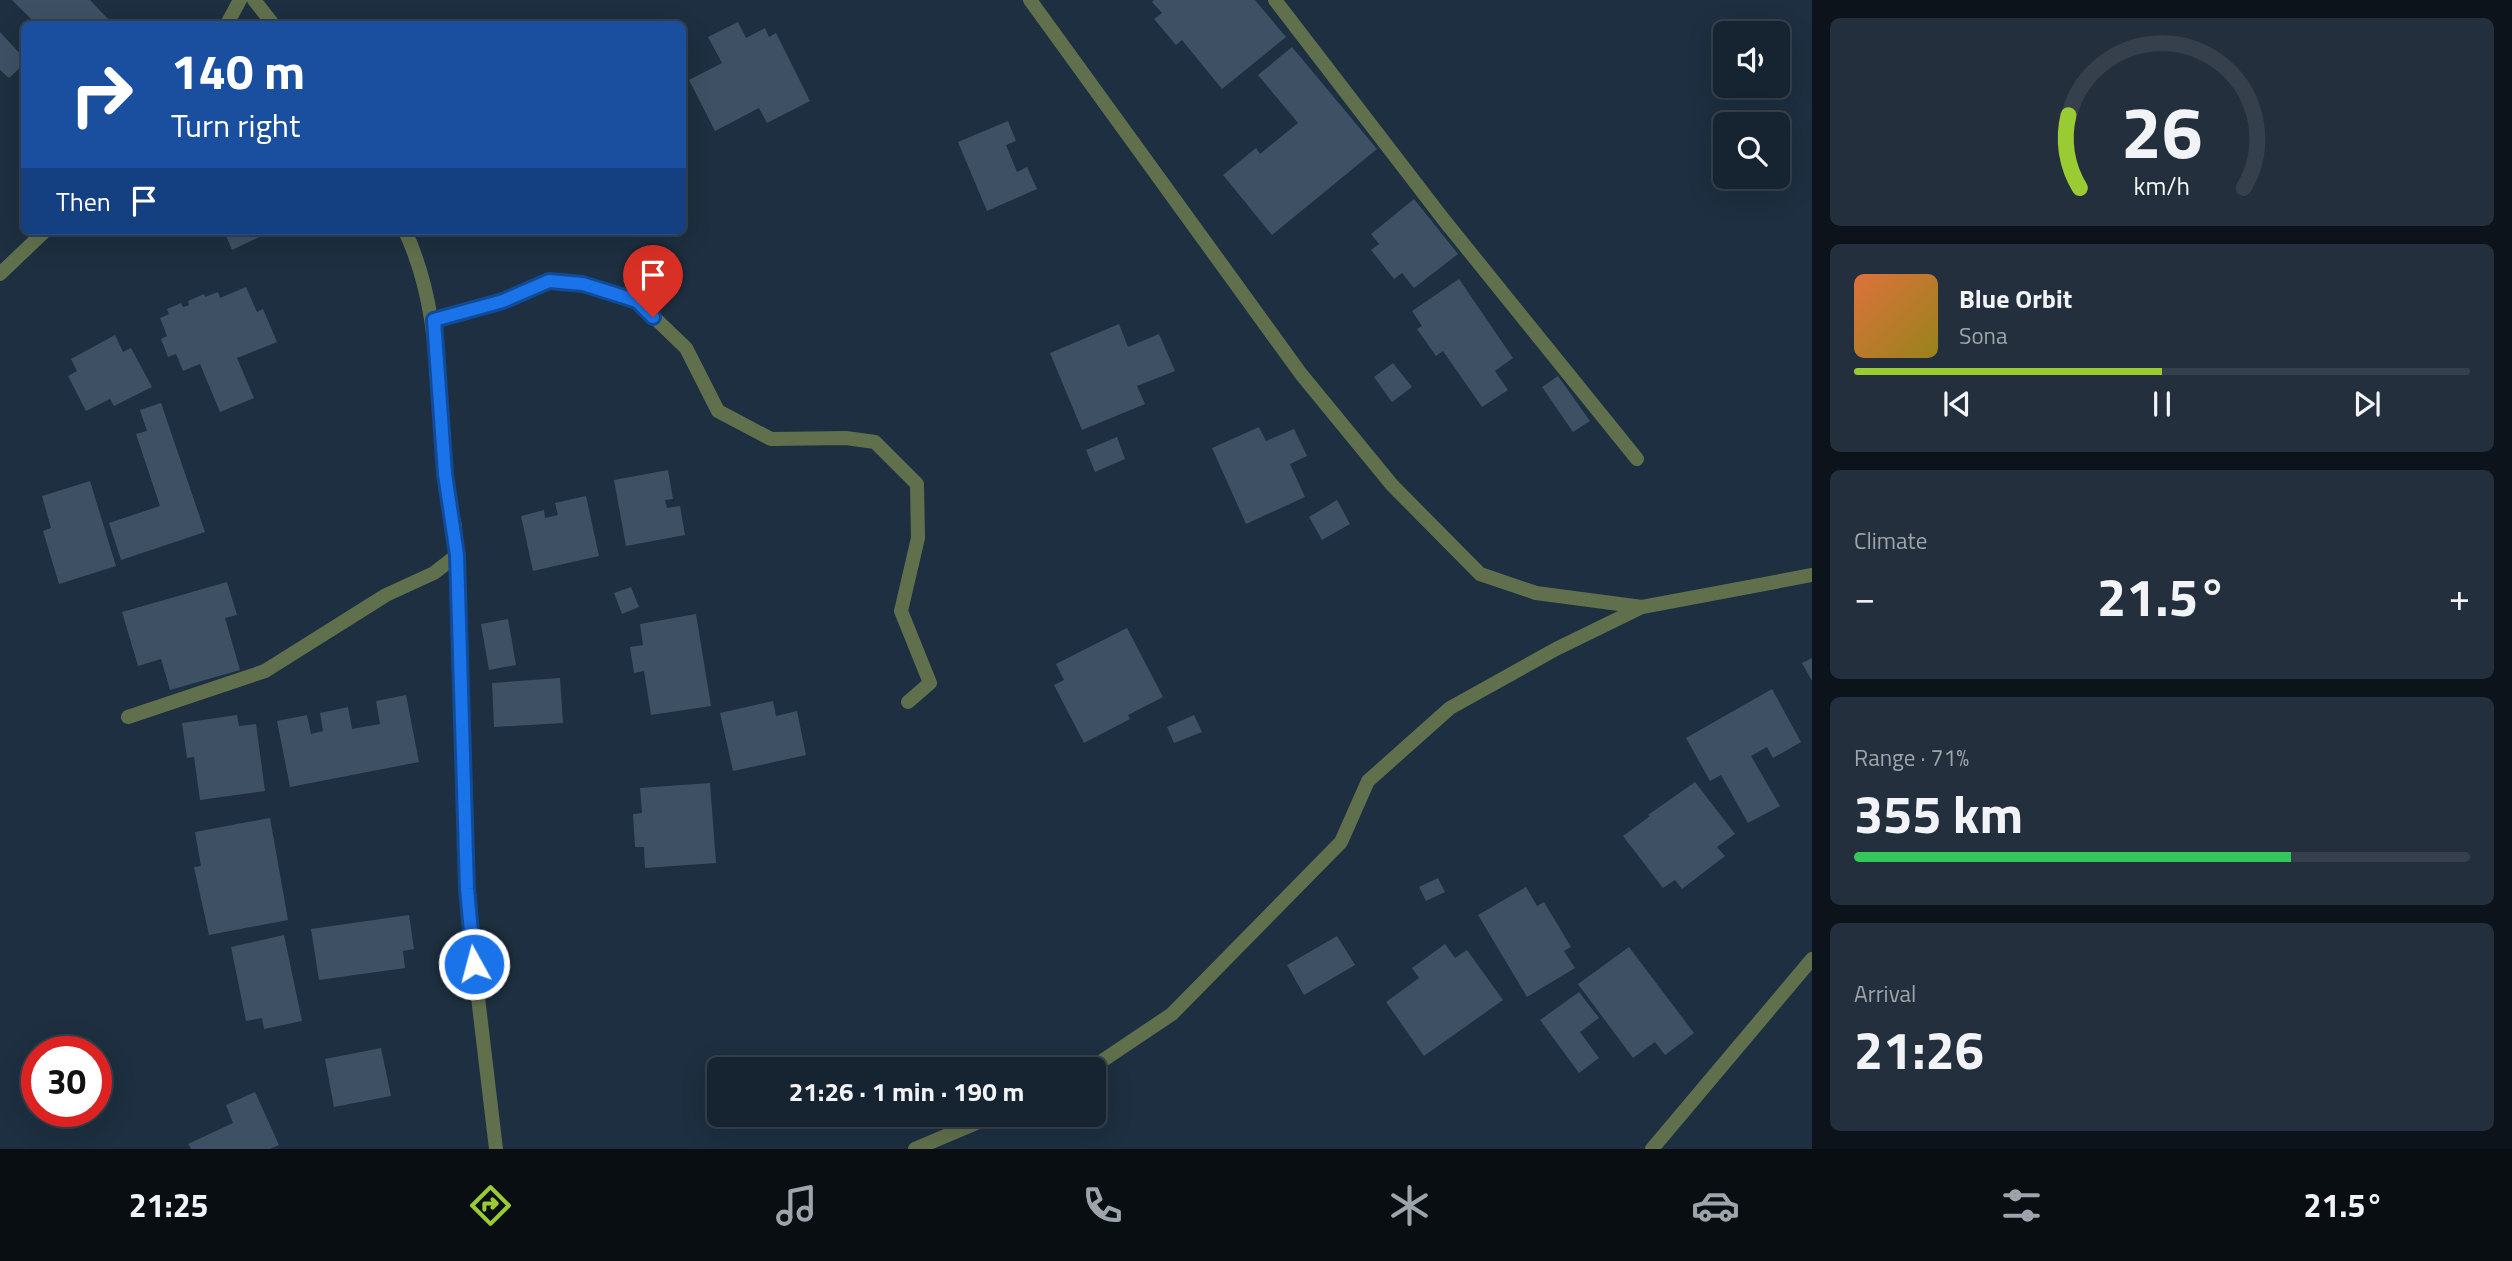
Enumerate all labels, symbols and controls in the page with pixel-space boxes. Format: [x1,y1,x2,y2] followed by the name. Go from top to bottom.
[1713,21,1790,189] map controls
[1713,21,1790,98] button: sound
[171,33,305,108] text: 140 m
[56,49,147,140] icon: right
[2121,76,2203,186] text: 26
[171,101,300,149] text: Turn right
[1713,112,1790,189] button: search
[2134,167,2190,205] text: km/h
[56,182,111,221] text: Then
[125,182,163,220] icon: arrive
[623,245,683,317] pin
[634,256,672,294] icon: arrive
[1959,279,2072,318] text: Blue Orbit
[1959,318,2007,353] text: Sona
[1938,385,1976,423] icon: previous
[2143,385,2181,423] icon: pause
[2348,385,2386,423] icon: next
[1854,523,1927,558] text: Climate
[2097,557,2227,636] text: 21.5°
[1854,568,1875,626] text: −
[2449,568,2470,626] text: +
[1854,740,1969,775] text: Range · 71%
[1854,774,2023,853] text: 355 km
[437,927,511,1001] position arrow
[1854,976,1916,1011] text: Arrival
[1854,1010,1984,1089] text: 21:26
[21,1036,112,1127] speed limit sign: 30
[789,1072,1024,1111] text: 21:26 · 1 min · 190 m
[129,1181,209,1229] text: 21:25
[466,1181,515,1230] icon: directions
[772,1181,821,1230] icon: music
[1078,1181,1127,1230] icon: phone
[1385,1181,1434,1230] icon: climate
[1691,1181,1740,1230] icon: car
[1997,1181,2046,1230] icon: filters
[2303,1181,2383,1229] text: 21.5°

